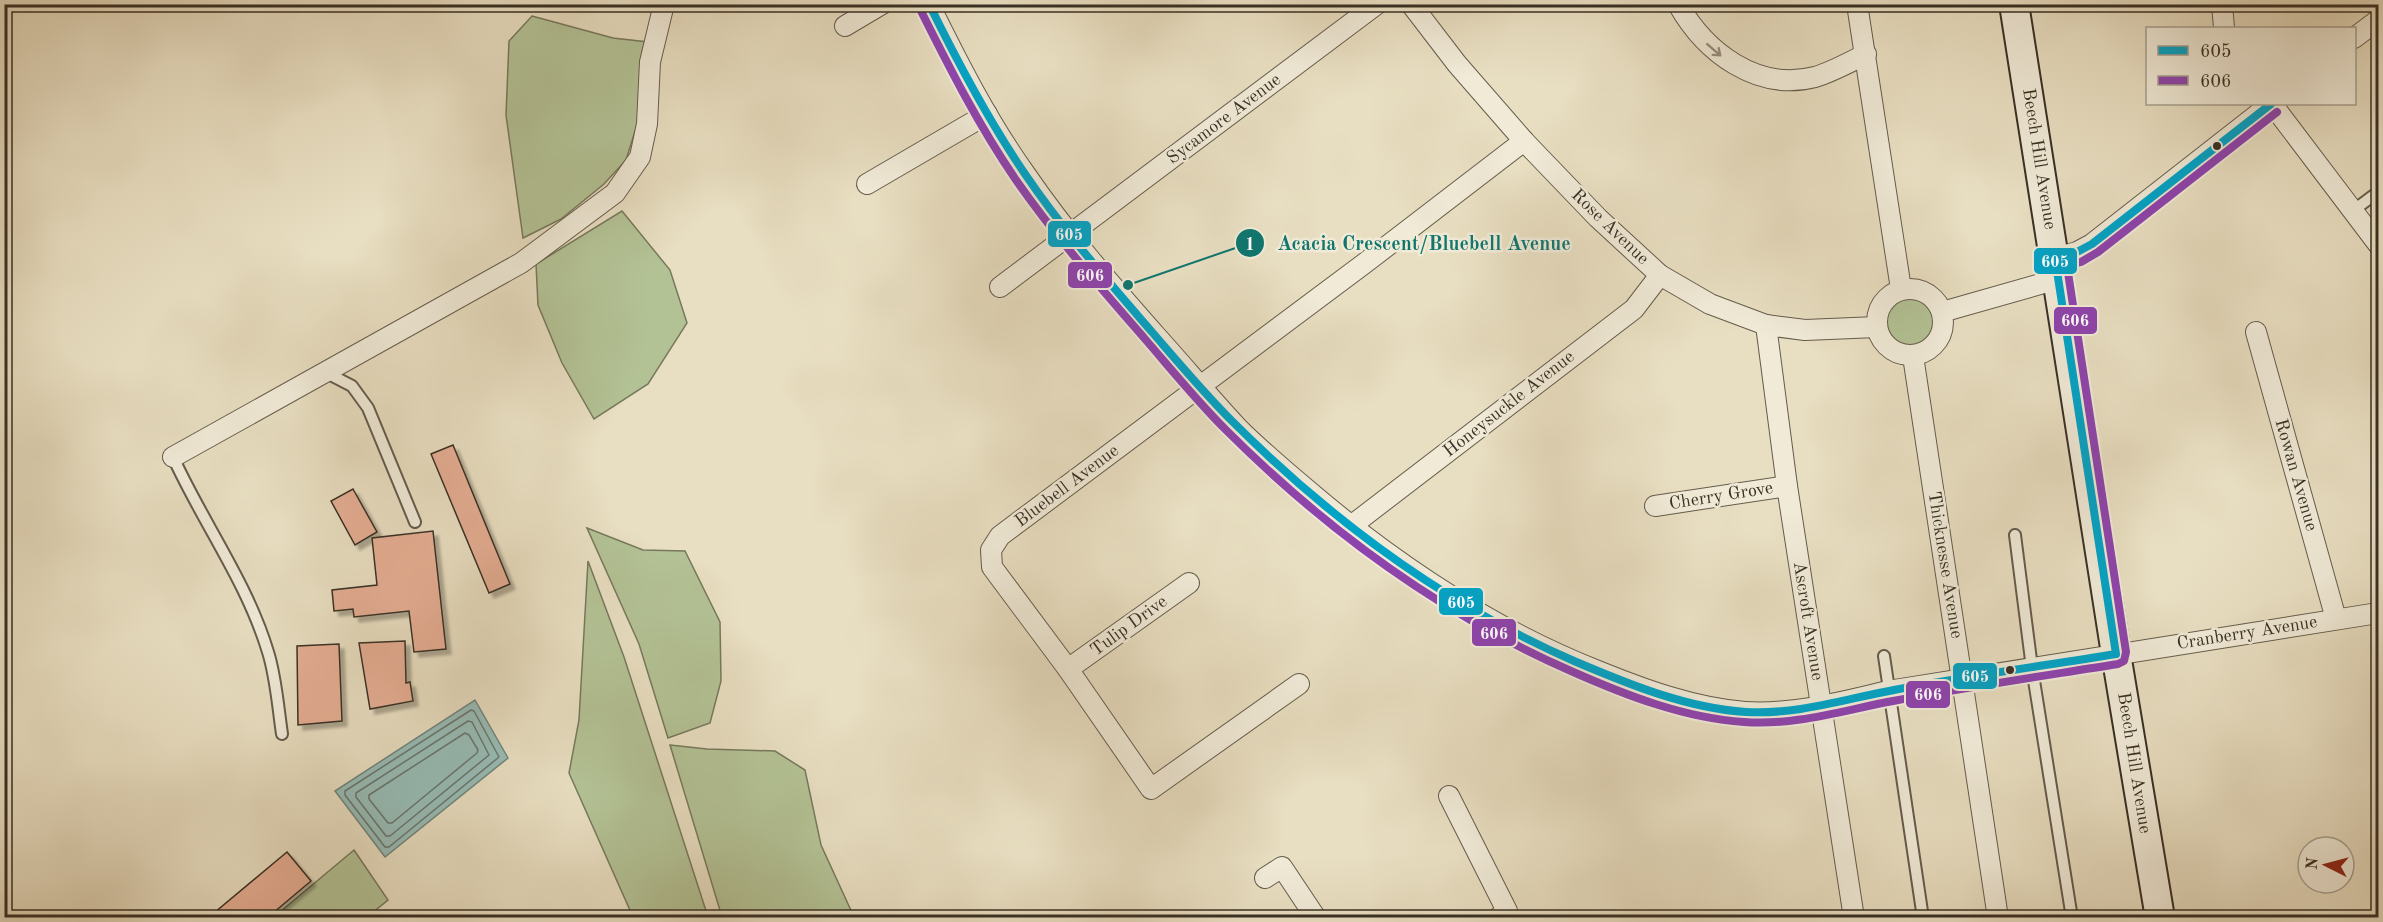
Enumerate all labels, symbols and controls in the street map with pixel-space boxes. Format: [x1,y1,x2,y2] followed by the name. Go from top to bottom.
[2146,27,2356,105] legend
[1706,43,1721,57] one-way arrow
[2200,43,2231,61] text: 605
[1164,70,1284,168] street label: Sycamore Avenue
[2200,73,2231,91] text: 606
[2019,87,2059,231] street label: Beech Hill Avenue
[2211,140,2223,152] unlabelled marker
[1568,186,1652,268] street label: Rose Avenue
[1047,220,1092,248] line badge: 605
[1235,224,1583,262] callout: Acacia Crescent/Bluebell Avenue
[1055,228,1083,244] text: 605
[1277,235,1571,255] text: Acacia Crescent/Bluebell Avenue
[1245,236,1255,254] text: 1
[2033,247,2078,275] line badge: 605
[2041,255,2069,271] text: 605
[1067,261,1113,289] line badge: 606
[1076,269,1104,285] text: 606
[2053,306,2098,335] line badge: 606
[2061,314,2089,330] text: 606
[1440,347,1578,461] street label: Honeysuckle Avenue
[2271,417,2321,533] street label: Rowan Avenue
[1012,441,1122,531] street label: Bluebell Avenue
[1668,479,1774,513] street label: Cherry Grove
[1924,490,1966,640] street label: Thicknesse Avenue
[1790,560,1826,682] street label: Ascroft Avenue
[1438,587,1484,616] line badge: 605
[1087,592,1171,660] street label: Tulip Drive
[1447,596,1475,612] text: 605
[2175,613,2319,653] street label: Cranberry Avenue
[1471,618,1517,647] line badge: 606
[1480,627,1508,643] text: 606
[1952,662,1998,690] line badge: 605
[2004,664,2016,676] unlabelled marker
[1961,670,1989,686] text: 605
[1905,680,1951,709] line badge: 606
[1914,688,1942,704] text: 606
[2114,691,2154,835] street label: Beech Hill Avenue
[2296,835,2356,895] north arrow
[2304,856,2322,871] text: N

